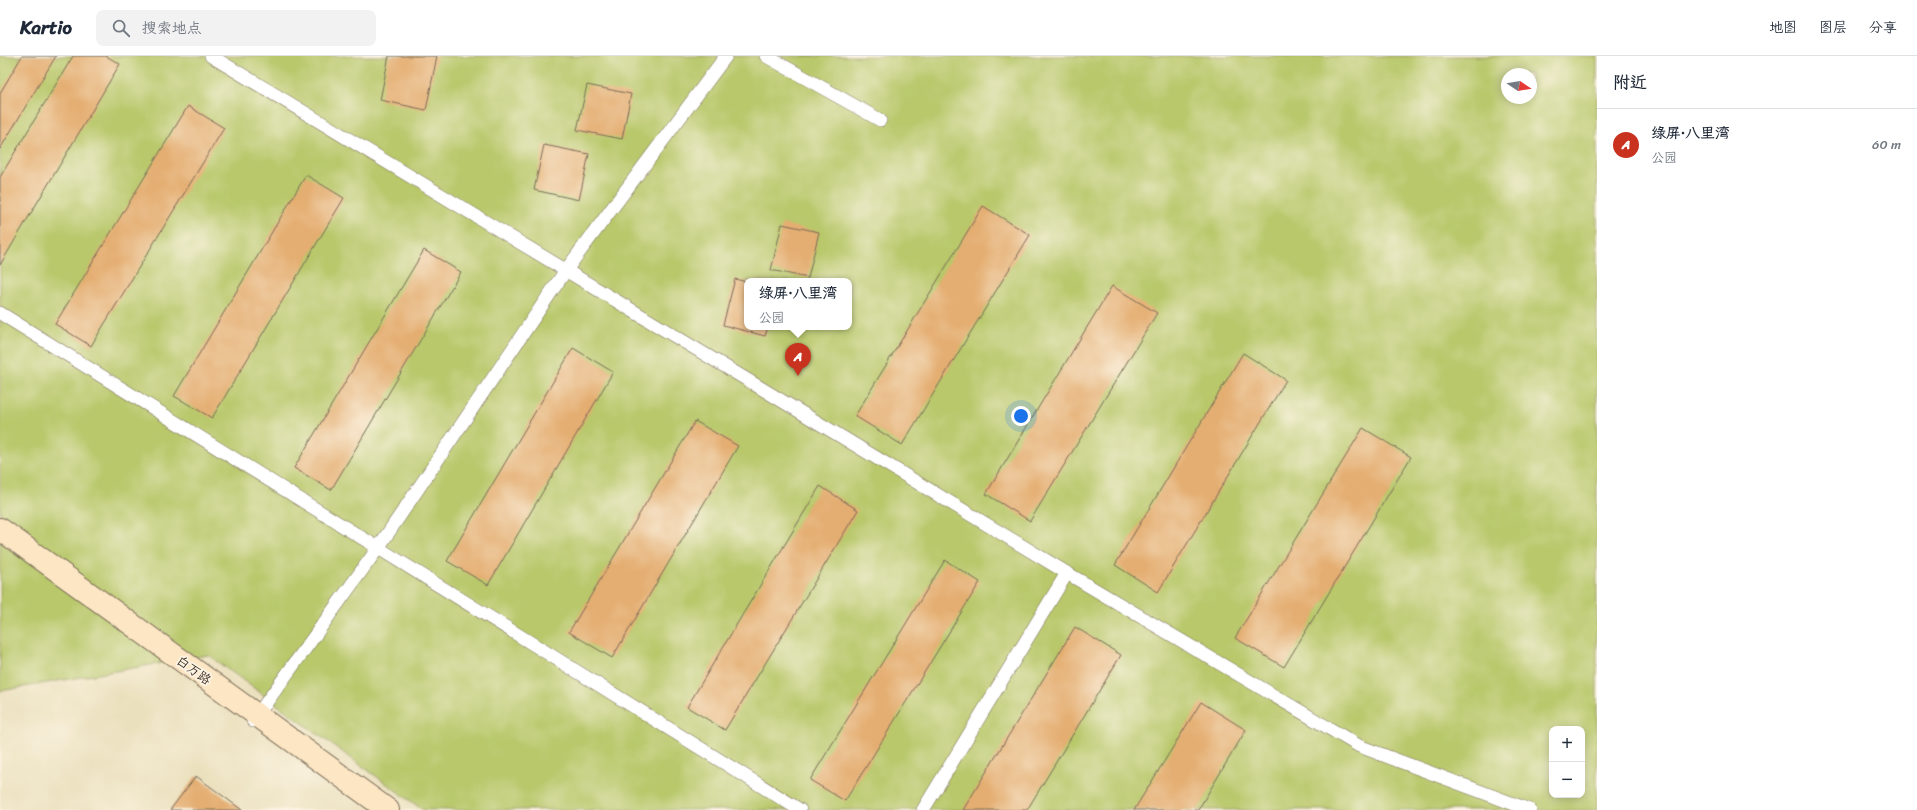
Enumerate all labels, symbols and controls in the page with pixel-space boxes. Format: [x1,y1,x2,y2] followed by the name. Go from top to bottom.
[96,10,376,46] search box
[20,11,72,44] text: Kartio
[142,15,202,41] text: 搜索地点
[1769,15,1797,40] text: 地图
[1819,15,1847,40] text: 图层
[1869,15,1897,40] text: 分享
[110,17,132,39] icon: search
[1613,67,1647,97] text: 附近
[1501,68,1537,104] north arrow
[1651,120,1730,146] text: 绿屏·八里湾
[1622,133,1630,156] text: A
[1872,133,1901,156] text: 60 m
[1651,146,1677,169] text: 公园
[744,278,852,330] popup
[758,280,838,306] text: 绿屏·八里湾
[758,306,785,329] text: 公园
[785,343,811,376] pin: A
[1011,406,1031,426] your location
[171,649,217,691] street label: 白万路
[1549,726,1585,798] map controls
[1549,726,1585,762] button: +
[1549,762,1585,798] button: −

